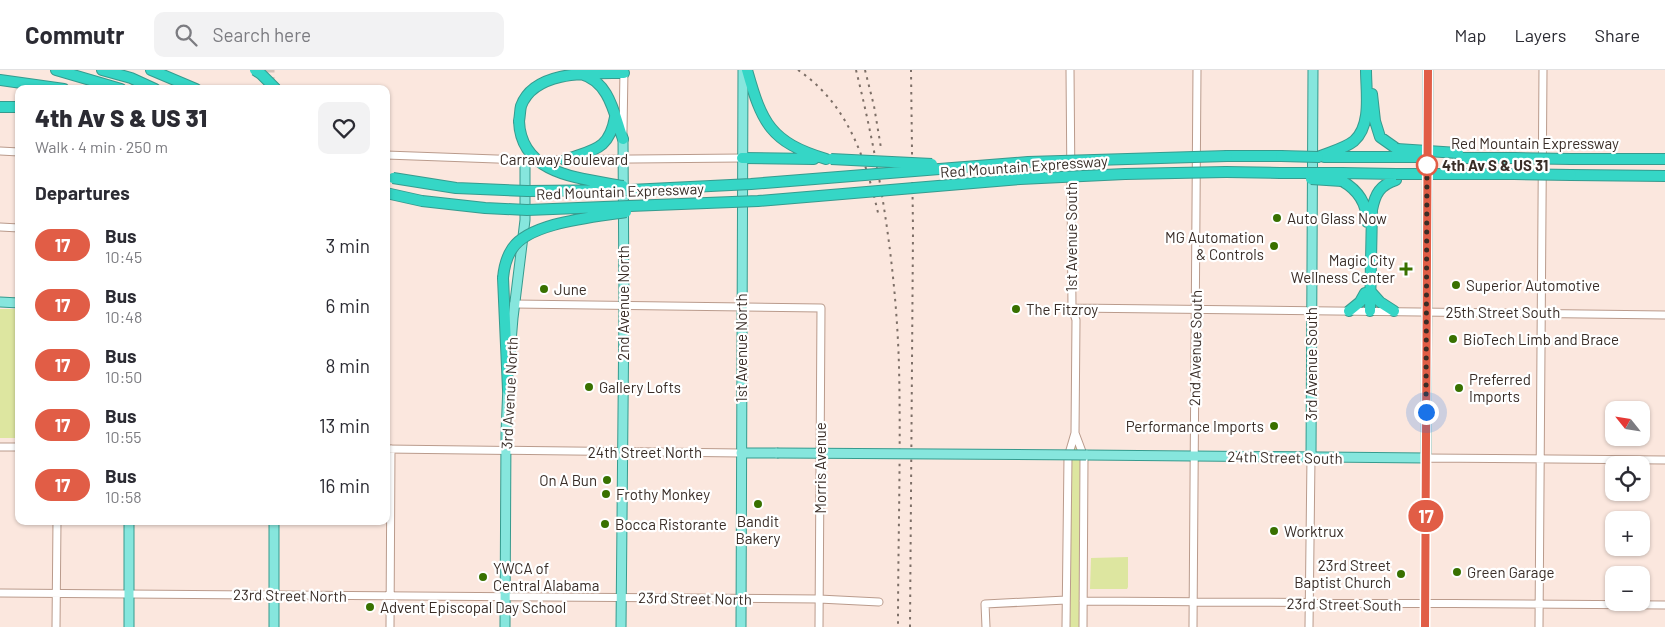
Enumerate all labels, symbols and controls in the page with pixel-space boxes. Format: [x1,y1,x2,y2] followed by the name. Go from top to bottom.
[154,12,504,57] search box
[25,20,124,49] text: Commutr
[172,21,200,49] icon: search
[212,23,311,46] text: Search here
[1454,24,1486,46] text: Map
[1514,24,1567,46] text: Layers
[1595,24,1640,46] text: Share
[318,102,370,154] button: heart
[35,103,207,132] text: 4th Av S & US 31
[1451,134,1619,152] street label: Red Mountain Expressway
[35,137,168,156] text: Walk · 4 min · 250 m
[500,150,628,168] street label: Carraway Boulevard
[940,151,1109,181] street label: Red Mountain Expressway
[1416,154,1438,176] marker: 4th Av S & US 31
[1442,156,1548,174] place label: 4th Av S & US 31
[536,179,704,203] street label: Red Mountain Expressway
[35,181,130,204] text: Departures
[1062,182,1080,292] street label: 1st Avenue South
[1287,209,1387,227] place label: Auto Glass Now
[1271,212,1283,224] marker: Auto Glass Now
[105,224,137,247] text: Bus
[1165,228,1264,263] place label: MG Automation & Controls
[55,234,70,256] text: 17
[326,234,370,257] text: 3 min
[1268,240,1280,252] marker: MG Automation & Controls
[614,245,632,361] street label: 2nd Avenue North
[105,247,142,266] text: 10:45
[1291,251,1396,286] place label: Magic City Wellness Center
[1399,262,1413,276] marker: Magic City Wellness Center
[1466,276,1600,294] place label: Superior Automotive
[1450,279,1462,291] marker: Superior Automotive
[554,280,587,298] place label: June
[538,283,550,295] marker: June
[105,284,137,307] text: Bus
[1185,290,1205,406] street label: 2nd Avenue South
[732,293,750,403] street label: 1st Avenue North
[55,294,70,316] text: 17
[326,294,370,317] text: 6 min
[1026,300,1098,318] place label: The Fitzroy
[1010,303,1022,315] marker: The Fitzroy
[1446,303,1560,321] street label: 25th Street South
[105,307,142,326] text: 10:48
[1302,307,1320,421] street label: 3rd Avenue South
[1463,330,1619,348] place label: BioTech Limb and Brace
[1447,333,1459,345] marker: BioTech Limb and Brace
[497,336,521,450] street label: 3rd Avenue North
[105,344,137,367] text: Bus
[55,354,70,376] text: 17
[326,354,370,377] text: 8 min
[105,367,142,386] text: 10:50
[1469,370,1531,405] place label: Preferred Imports
[599,378,681,396] place label: Gallery Lofts
[583,381,595,393] marker: Gallery Lofts
[1453,382,1465,394] marker: Preferred Imports
[1414,400,1439,425] your location
[1605,401,1650,446] north arrow
[1605,401,1650,611] map controls
[105,404,137,427] text: Bus
[55,414,70,436] text: 17
[319,414,370,437] text: 13 min
[1126,417,1264,435] place label: Performance Imports
[1268,420,1280,432] marker: Performance Imports
[811,422,829,514] street label: Morris Avenue
[105,427,142,446] text: 10:55
[588,443,702,461] street label: 24th Street North
[1227,447,1343,467] street label: 24th Street South
[1605,456,1650,501] button: locate
[105,464,137,487] text: Bus
[539,471,597,489] place label: On A Bun
[55,474,70,496] text: 17
[319,474,370,497] text: 16 min
[601,474,613,486] marker: On A Bun
[616,485,710,503] place label: Frothy Monkey
[105,487,142,506] text: 10:58
[600,488,612,500] marker: Frothy Monkey
[752,498,764,510] marker: Bandit Bakery
[1404,500,1448,532] line badge: 17
[1418,505,1434,527] text: 17
[1605,511,1650,556] button: +
[735,512,781,547] place label: Bandit Bakery
[615,515,727,533] place label: Bocca Ristorante
[599,518,611,530] marker: Bocca Ristorante
[1284,522,1344,540] place label: Worktrux
[1268,525,1280,537] marker: Worktrux
[1294,556,1391,591] place label: 23rd Street Baptist Church
[493,559,599,594] place label: YWCA of Central Alabama
[1467,563,1555,581] place label: Green Garage
[1451,566,1463,578] marker: Green Garage
[1605,566,1650,611] button: −
[1395,568,1407,580] marker: 23rd Street Baptist Church
[477,571,489,583] marker: YWCA of Central Alabama
[233,585,347,605] street label: 23rd Street North
[638,588,752,608] street label: 23rd Street North
[1286,594,1402,614] street label: 23rd Street South
[380,598,566,616] place label: Advent Episcopal Day School
[364,601,376,613] marker: Advent Episcopal Day School

